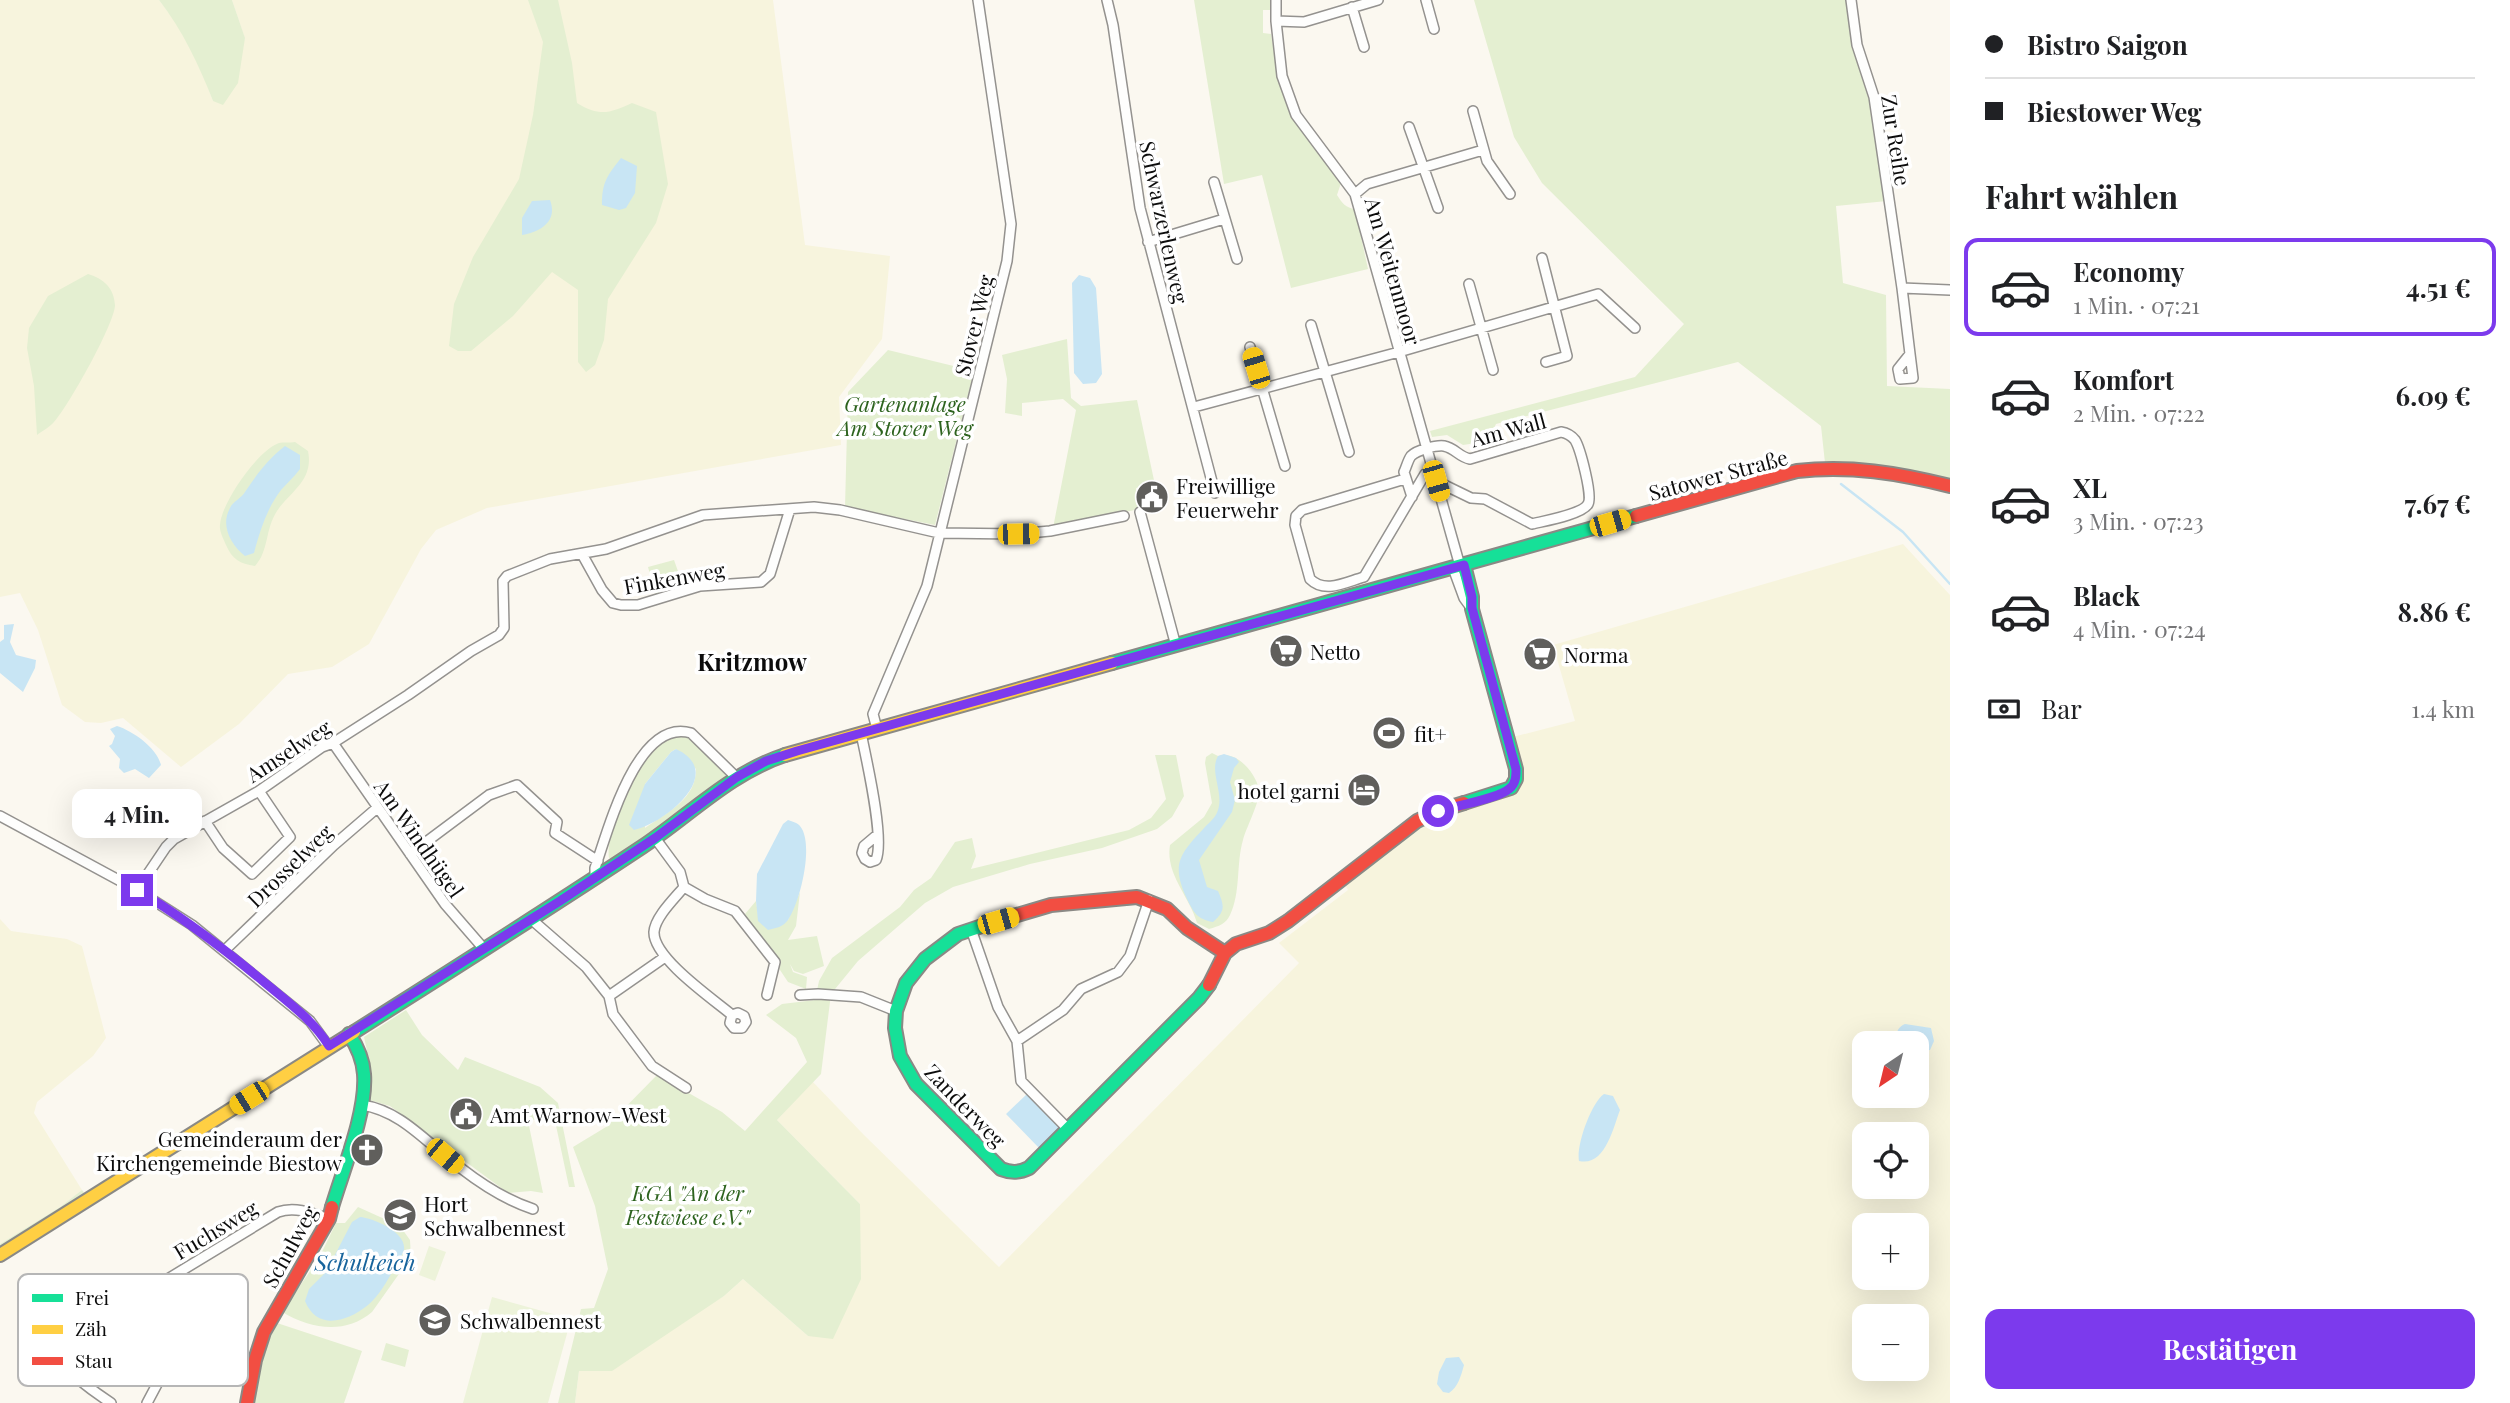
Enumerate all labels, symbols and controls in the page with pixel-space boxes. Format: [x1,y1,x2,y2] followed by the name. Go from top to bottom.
[2027,27,2188,62] text: Bistro Saigon
[1876,92,1918,188] street label: Zur Reihe
[2027,94,2202,129] text: Biestower Weg
[1134,138,1196,306] street label: Schwarzerlenweg
[1985,174,2178,217] text: Fahrt wählen
[1359,193,1429,349] street label: Am Weitenmoor
[2073,254,2184,289] text: Economy
[1989,256,2052,319] icon: car
[2406,270,2471,305] text: 4.51 €
[947,271,999,379] street label: Stover Weg
[2073,289,2200,320] text: 1 Min. · 07:21
[1240,345,1273,391] car
[2073,362,2174,397] text: Komfort
[1989,364,2052,427] icon: car
[2396,378,2471,413] text: 6.09 €
[835,389,974,441] park label: Gartenanlage Am Stover Weg
[2073,397,2205,428] text: 2 Min. · 07:22
[1466,406,1549,453] street label: Am Wall
[1645,442,1791,506] street label: Satower Straße
[1421,458,1452,504] car
[2073,470,2107,505] text: XL
[1176,471,1279,523] place label: Freiwillige Feuerwehr
[1989,472,2052,535] icon: car
[1133,478,1171,516] public building icon: Freiwillige Feuerwehr
[2405,486,2471,521] text: 7.67 €
[2073,505,2204,536] text: 3 Min. · 07:23
[1587,507,1634,539] car
[997,523,1040,545] car
[621,554,727,600] street label: Finkenweg
[2073,578,2140,613] text: Black
[1989,580,2052,643] icon: car
[2398,594,2471,629] text: 8.86 €
[2073,613,2206,644] text: 4 Min. · 07:24
[1267,632,1305,670] supermarket icon: Netto
[1521,635,1559,673] supermarket icon: Norma
[1310,637,1361,665] place label: Netto
[1564,640,1629,668] place label: Norma
[697,645,807,677] district label: Kritzmow
[1985,690,2023,728] icon: cash
[2041,691,2082,726] text: Bar
[2411,693,2475,724] text: 1.4 km
[239,712,336,788] street label: Amselweg
[1370,714,1408,752] sports icon: fit+
[1414,719,1447,747] place label: fit+
[1345,771,1383,809] hotel icon: hotel garni
[368,773,471,903] street label: Am Windhügel
[1237,776,1340,804] place label: hotel garni
[72,788,202,838] callout: 4 Min.
[1422,795,1454,827] route start
[104,798,170,829] text: 4 Min.
[240,817,338,913] street label: Drosselweg
[121,874,153,906] route end
[975,905,1022,937] car
[1852,1031,1928,1108] north arrow
[1852,1031,1929,1381] map controls
[919,1057,1013,1153] street label: Zanderweg
[226,1078,273,1118] car
[447,1095,485,1133] public building icon: Amt Warnow-West
[489,1100,667,1128] place label: Amt Warnow-West
[1852,1122,1929,1199] button: locate
[96,1124,343,1176] place label: Gemeinderaum der Kirchengemeinde Biestow
[348,1131,386,1169] church icon: Gemeinderaum der Kirchengemeinde Biestow
[423,1134,468,1178] car
[625,1178,752,1230] park label: KGA "An der Festwiese e.V."
[424,1189,566,1241] place label: Hort Schwalbennest
[168,1193,262,1265] street label: Fuchsweg
[381,1196,419,1234] school or university icon: Hort Schwalbennest
[255,1200,323,1292] street label: Schulweg
[1852,1213,1929,1290] button: +
[313,1246,416,1277] water label: Schulteich
[18,1274,248,1386] legend
[75,1284,110,1310] text: Frei
[416,1301,454,1339] school or university icon: Schwalbennest
[1852,1304,1929,1381] button: −
[460,1306,602,1334] place label: Schwalbennest
[1985,1309,2475,1389] button: Bestätigen
[75,1315,107,1341] text: Zäh
[75,1347,113,1373] text: Stau

